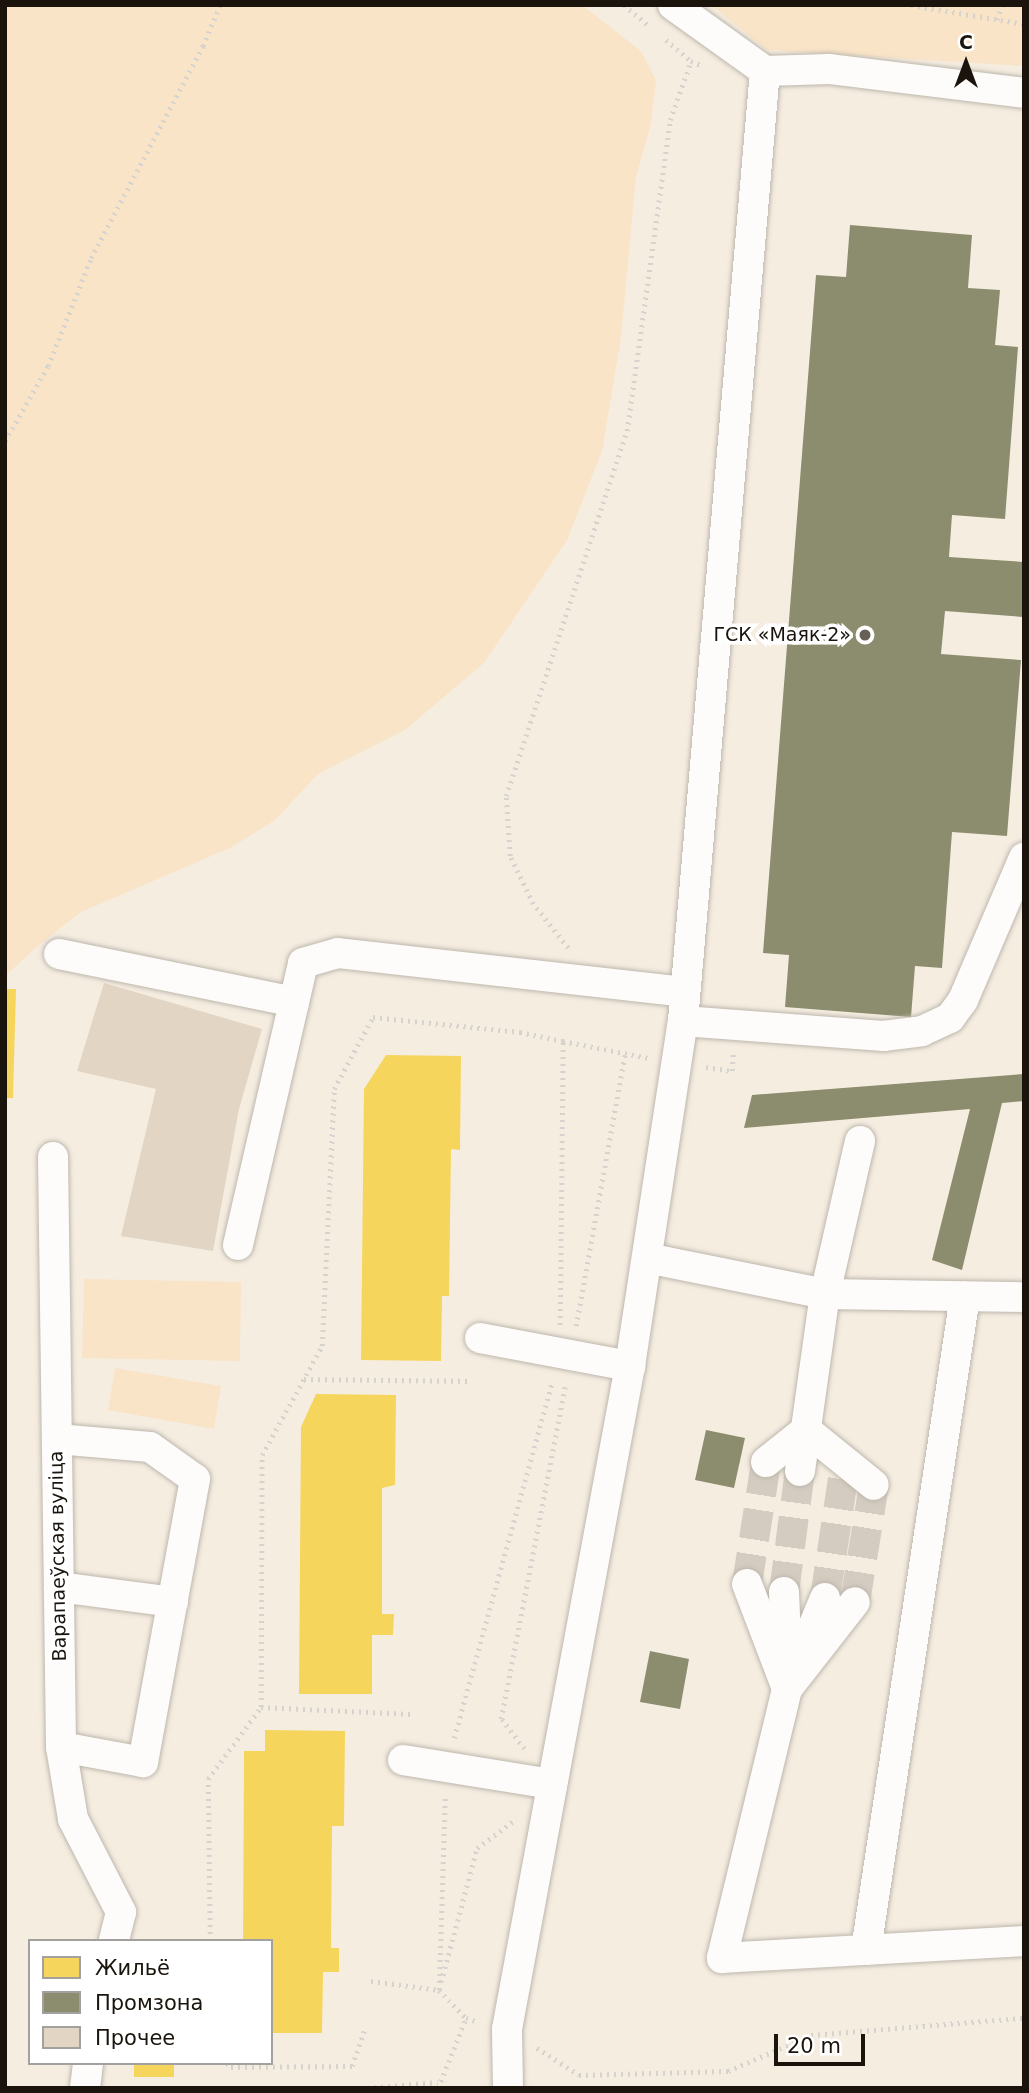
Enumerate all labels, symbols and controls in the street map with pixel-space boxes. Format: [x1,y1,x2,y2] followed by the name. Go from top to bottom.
[931,28,1001,98] north arrow
[959,31,973,53] text: С
[713,624,851,646] place label: ГСК «Маяк-2»
[857,627,873,643] marker: ГСК «Маяк-2»
[45,1450,71,1662] street label: Варапаеўская вуліца
[28,1939,273,2065] legend
[95,1956,170,1980] text: Жильё
[95,1991,203,2015] text: Промзона
[777,2020,868,2064] scale bar
[95,2026,175,2050] text: Прочее
[787,2034,841,2058] text: 20 m

